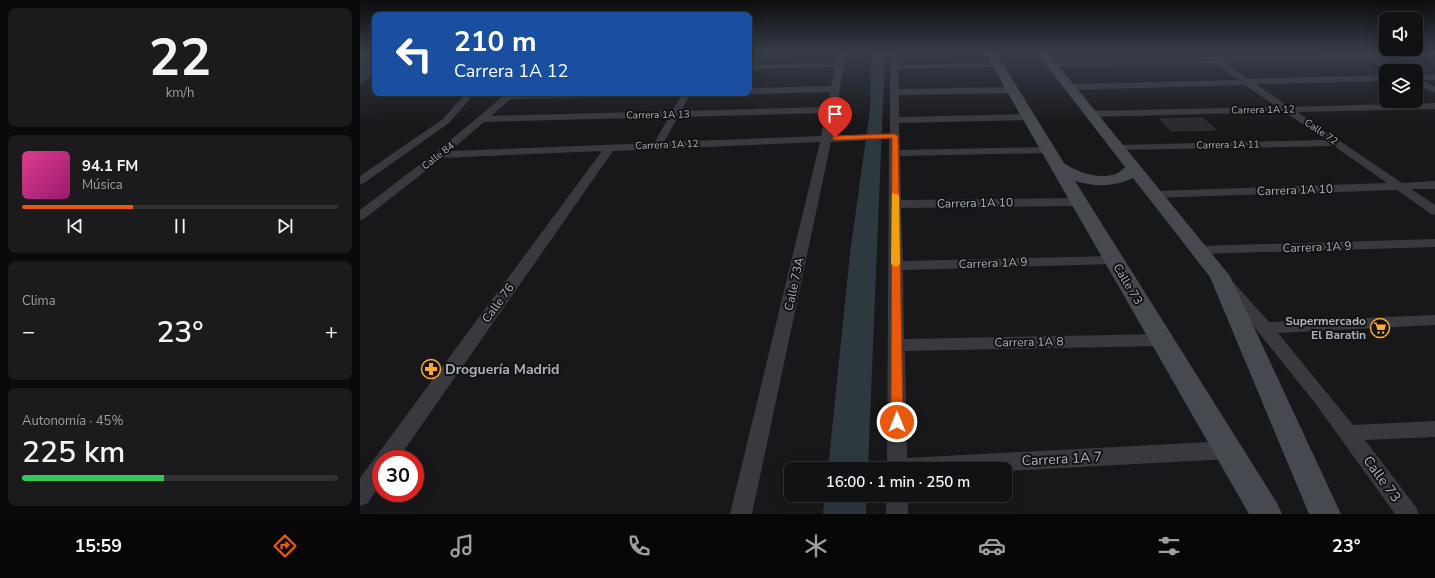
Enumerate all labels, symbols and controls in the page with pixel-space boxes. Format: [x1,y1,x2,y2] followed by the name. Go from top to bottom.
[1379,12,1423,108] map controls
[1379,12,1423,56] button: sound
[149,22,211,93] text: 22
[454,23,537,61] text: 210 m
[388,28,440,80] icon: left
[454,59,568,83] text: Carrera 1A 12
[1379,64,1423,108] button: layers
[166,84,194,102] text: km/h
[818,97,852,138] pin
[1231,102,1295,118] street label: Carrera 1A 12
[824,103,846,125] icon: arrive
[626,107,690,123] street label: Carrera 1A 13
[1301,116,1341,148] street label: Calle 72
[635,137,699,153] street label: Carrera 1A 12
[1196,137,1260,153] street label: Carrera 1A 11
[419,139,457,173] street label: Calle 84
[82,156,138,176] text: 94.1 FM
[82,176,123,194] text: Música
[1257,181,1333,199] street label: Carrera 1A 10
[937,194,1013,212] street label: Carrera 1A 10
[64,215,86,237] icon: previous
[169,215,191,237] icon: pause
[274,215,296,237] icon: next
[1282,238,1352,256] street label: Carrera 1A 9
[958,254,1028,272] street label: Carrera 1A 9
[781,256,807,312] street label: Calle 73A
[1110,261,1146,307] street label: Calle 73
[478,280,518,326] street label: Calle 76
[22,292,56,310] text: Clima
[156,312,204,353] text: 23°
[1285,313,1366,343] place label: Supermercado El Baratin
[22,317,35,347] text: −
[325,317,338,347] text: +
[1369,317,1391,339] supermarket icon: Supermercado El Baratin
[994,333,1064,351] street label: Carrera 1A 8
[420,358,442,380] pharmacy icon: Droguería Madrid
[445,360,559,379] place label: Droguería Madrid
[876,401,918,443] position arrow
[22,412,123,430] text: Autonomía · 45%
[22,432,125,473] text: 225 km
[1021,447,1103,471] street label: Carrera 1A 7
[372,450,424,502] speed limit sign: 30
[1359,452,1405,506] street label: Calle 73
[826,472,970,492] text: 16:00 · 1 min · 250 m
[271,532,299,560] icon: directions
[448,532,476,560] icon: music
[625,532,653,560] icon: phone
[802,532,830,560] icon: climate
[978,532,1006,560] icon: car
[1155,532,1183,560] icon: filters
[74,534,122,558] text: 15:59
[1332,534,1361,558] text: 23°

